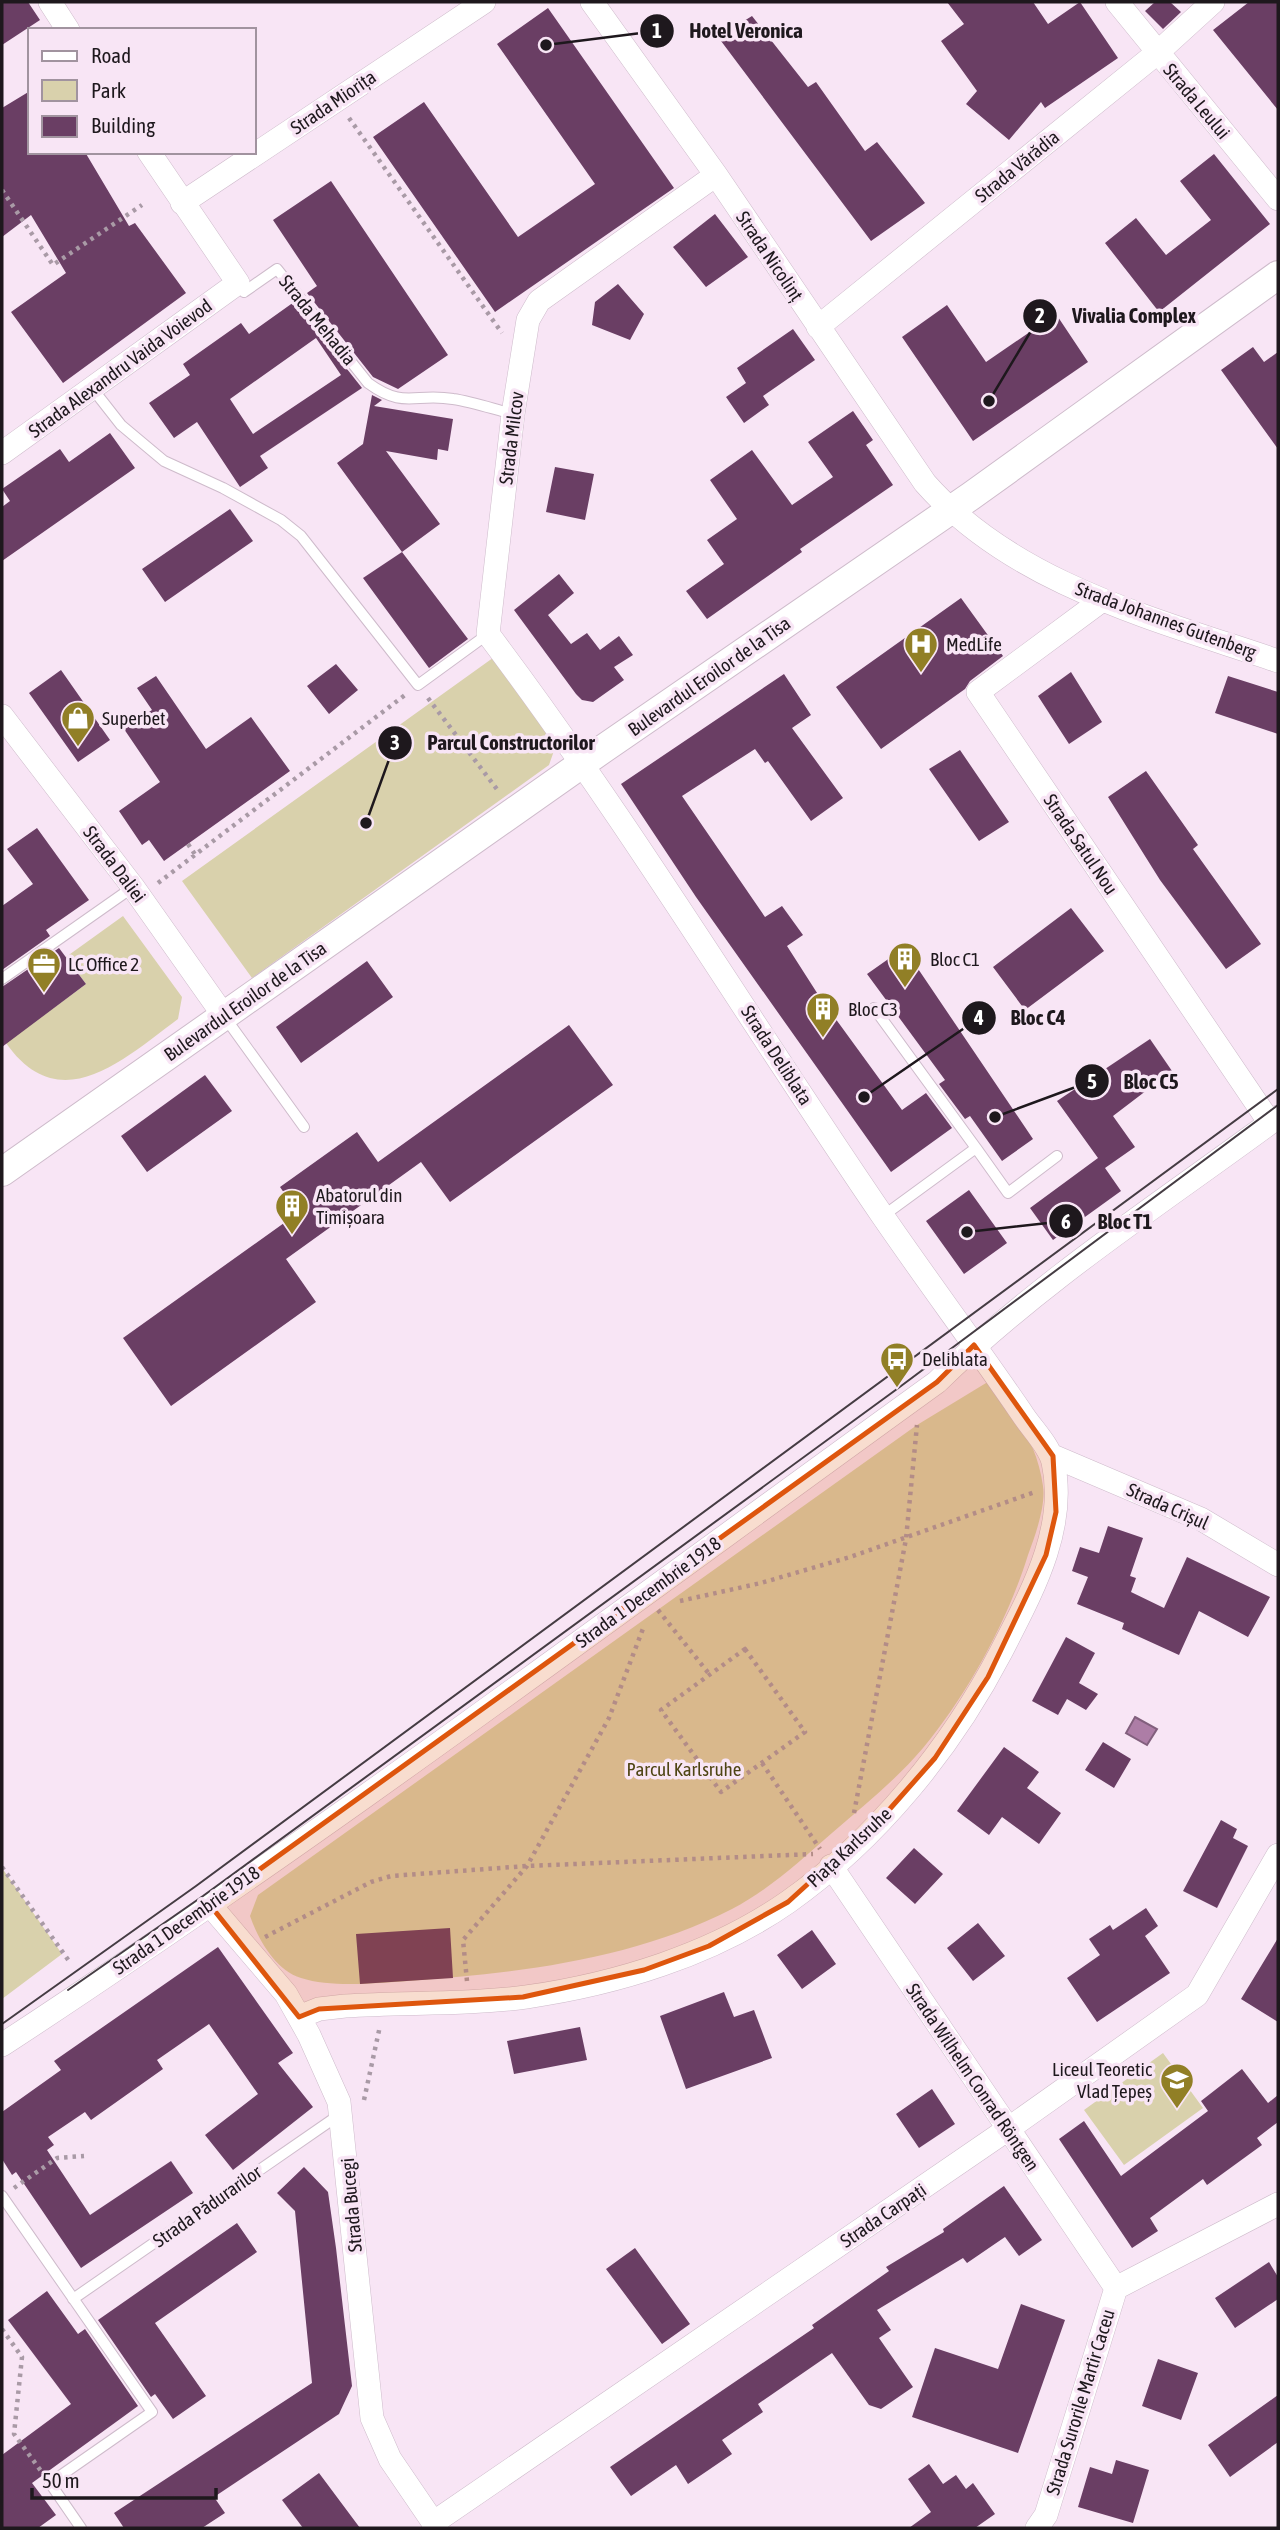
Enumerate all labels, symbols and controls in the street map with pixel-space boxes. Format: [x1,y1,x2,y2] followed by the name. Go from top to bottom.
[640,10,816,52] callout: Hotel Veronica
[652,18,662,42] text: 1
[689,18,803,42] text: Hotel Veronica
[28,28,256,154] legend
[91,43,131,67] text: Road
[1159,59,1235,143] street label: Strada Leului
[286,65,380,139] street label: Strada Miorița
[91,78,126,102] text: Park
[91,113,155,137] text: Building
[971,125,1063,207] street label: Strada Vărădia
[732,207,808,305] street label: Strada Nicolinț
[275,270,361,370] street label: Strada Mehadia
[24,294,216,442] street label: Strada Alexandru Vaida Voievod
[1023,295,1210,337] callout: Vivalia Complex
[1035,303,1045,327] text: 2
[1071,303,1196,327] text: Vivalia Complex
[494,390,528,486] street label: Strada Milcov
[1073,577,1260,663] street label: Strada Johannes Gutenberg
[624,612,794,740] street label: Bulevardul Eroilor de la Tisa
[902,625,940,674] hospital icon: MedLife
[946,633,1002,655] place label: MedLife
[59,699,97,748] shop icon: Superbet
[102,707,166,729] place label: Superbet
[378,722,608,764] callout: Parcul Constructorilor
[390,730,400,754] text: 3
[427,730,596,754] text: Parcul Constructorilor
[1039,790,1123,898] street label: Strada Satul Nou
[79,822,151,906] street label: Strada Daliei
[160,937,330,1065] street label: Bulevardul Eroilor de la Tisa
[886,940,924,989] building icon: Bloc C1
[25,945,63,994] office icon: LC Office 2
[930,948,980,970] place label: Bloc C1
[68,953,139,975] place label: LC Office 2
[804,990,842,1039] building icon: Bloc C3
[962,997,1080,1039] callout: Bloc C4
[848,998,898,1020] place label: Bloc C3
[737,1001,817,1109] street label: Strada Deliblata
[973,1005,984,1029] text: 4
[1010,1005,1066,1029] text: Bloc C4
[1075,1060,1193,1102] callout: Bloc C5
[1087,1069,1097,1093] text: 5
[1123,1069,1179,1093] text: Bloc C5
[316,1184,402,1228] place label: Abatorul din Timișoara
[273,1187,311,1236] building icon: Abatorul din Timișoara
[1048,1200,1166,1242] callout: Bloc T1
[1061,1209,1071,1233] text: 6
[1098,1209,1153,1233] text: Bloc T1
[878,1340,916,1389] bus stop icon: Deliblata
[922,1348,988,1370] place label: Deliblata
[1124,1478,1212,1534] street label: Strada Crișul
[571,1532,725,1652] street label: Strada 1 Decembrie 1918
[627,1758,741,1780] park label: Parcul Karlsruhe
[802,1803,896,1891] street label: Piața Karlsruhe
[108,1861,264,1979] street label: Strada 1 Decembrie 1918
[902,1979,1044,2175] street label: Strada Wilhelm Conrad Röntgen
[1052,2058,1153,2102] place label: Liceul Teoretic Vlad Țepeș
[1158,2061,1196,2110] school or university icon: Liceul Teoretic Vlad Țepeș
[336,2157,366,2253] street label: Strada Bucegi
[149,2160,266,2252] street label: Strada Pădurarilor
[836,2178,930,2252] street label: Strada Carpați
[1041,2307,1119,2497] street label: Strada Surorile Martir Caceu
[32,2456,215,2500] scale bar
[42,2468,80,2492] text: 50 m

